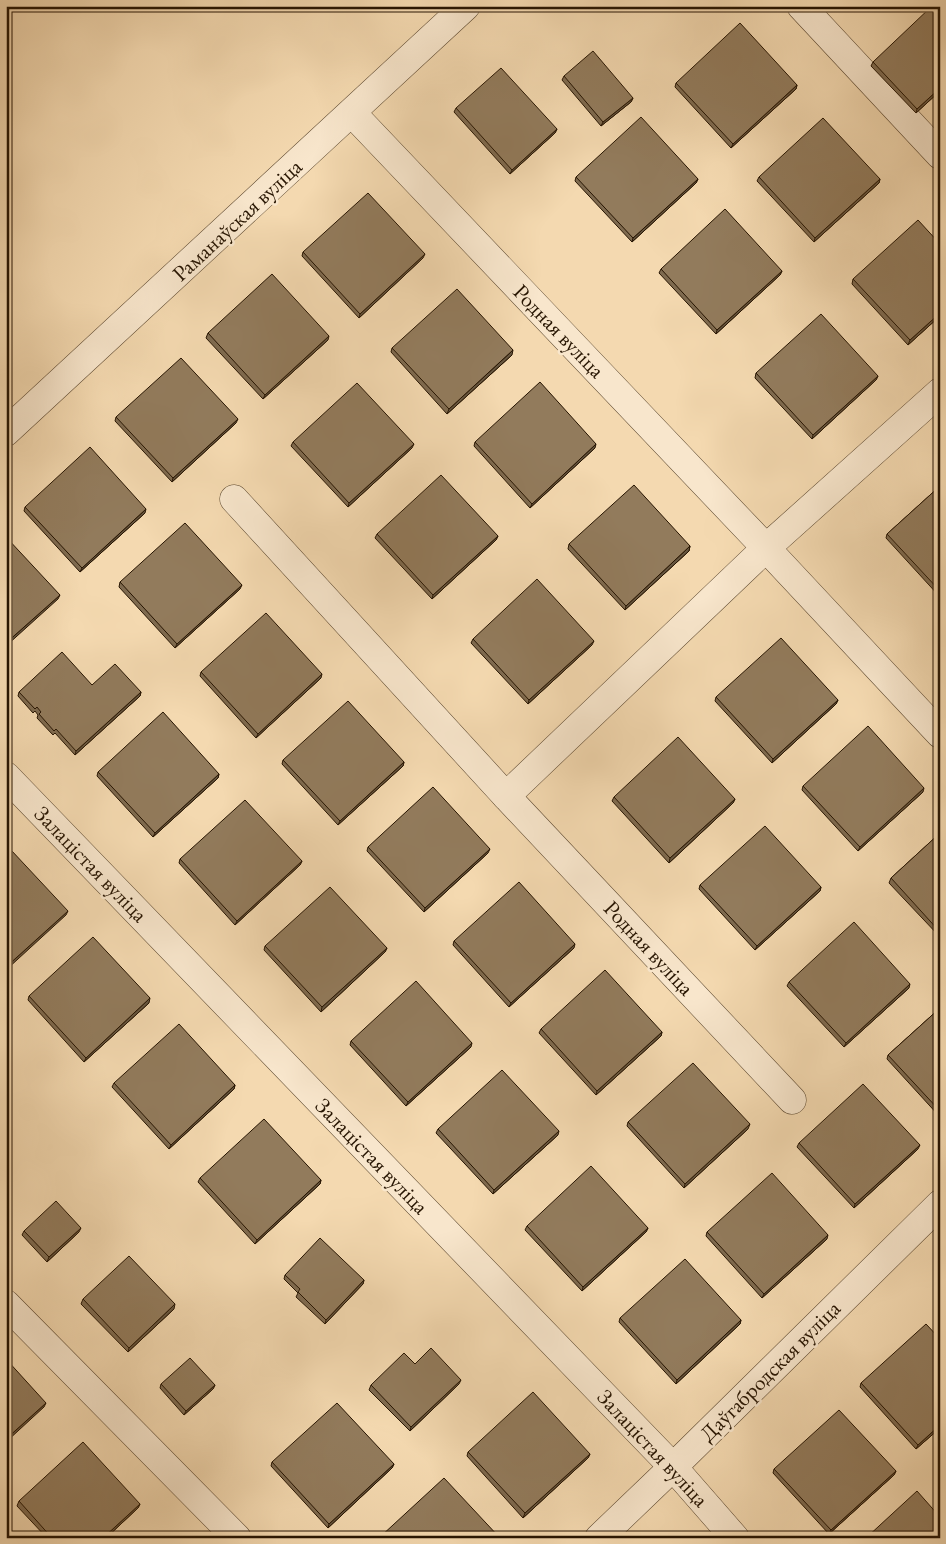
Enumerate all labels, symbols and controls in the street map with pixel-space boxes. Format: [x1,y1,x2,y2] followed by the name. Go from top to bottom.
[166,152,308,288] street label: Раманаўская вуліца
[507,278,611,384] street label: Родная вуліца
[28,800,154,929] street label: Залацістая вуліца
[597,894,701,1002] street label: Родная вуліца
[309,1092,435,1221] street label: Залацістая вуліца
[693,1294,847,1448] street label: Даўгабродская вуліца
[591,1383,715,1513] street label: Залацістая вуліца

